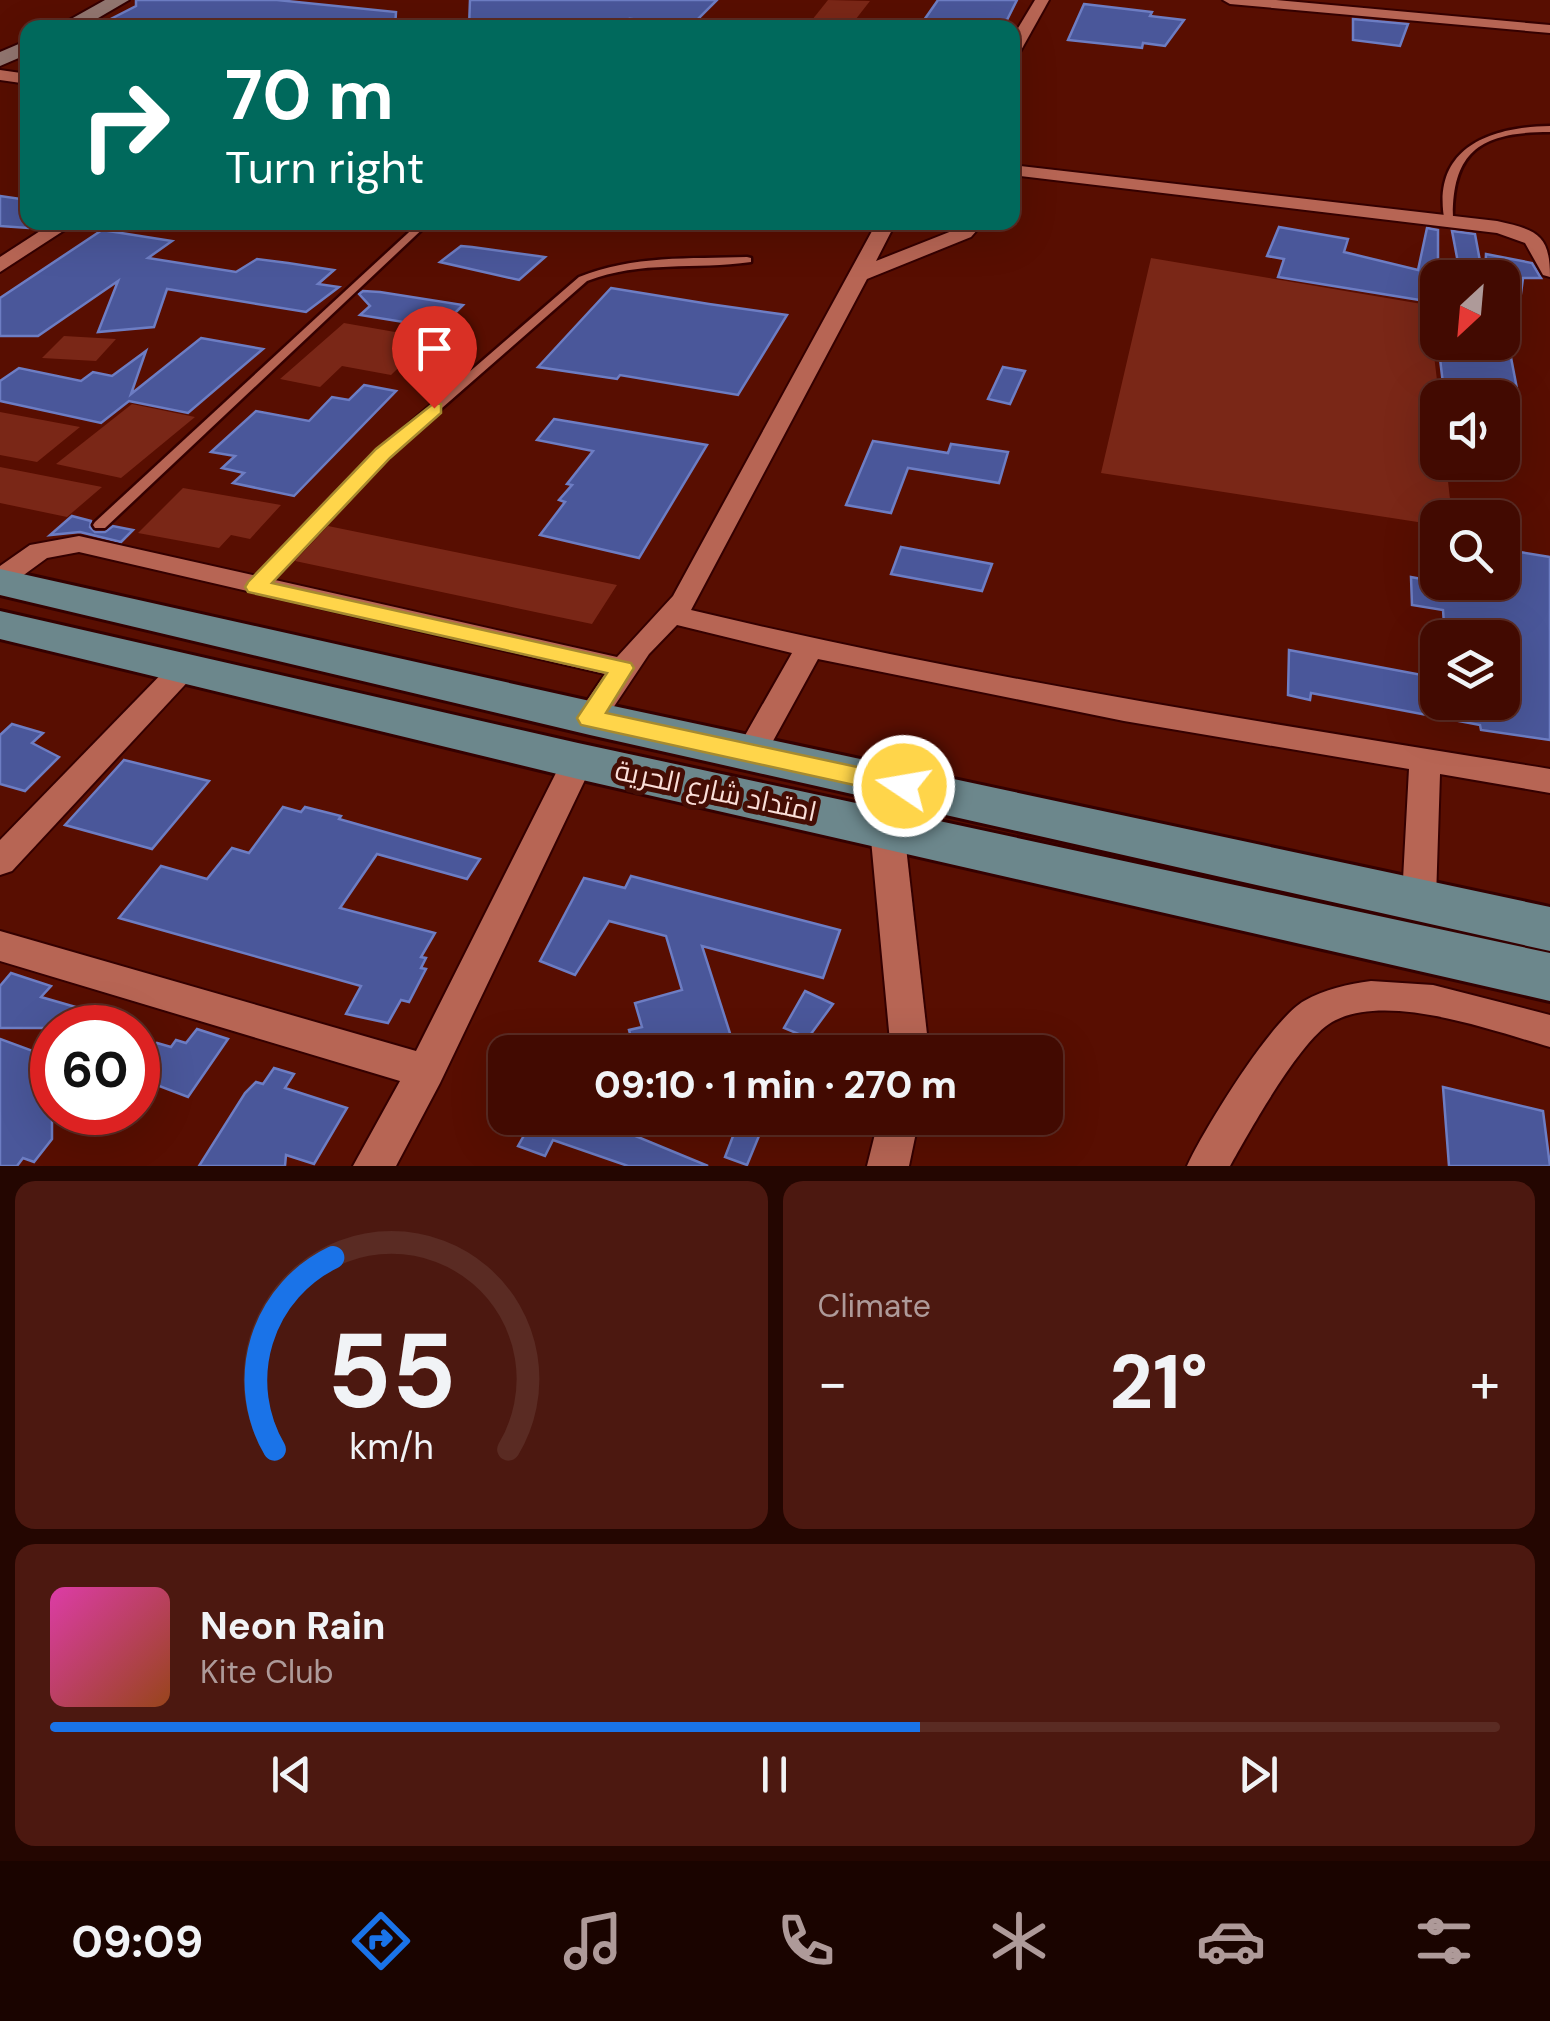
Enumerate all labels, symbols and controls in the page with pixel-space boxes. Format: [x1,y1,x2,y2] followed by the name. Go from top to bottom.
[225,50,394,141] text: 70 m
[60,60,190,190] icon: right
[225,138,424,197] text: Turn right
[1420,260,1520,360] north arrow
[1420,260,1520,720] map controls
[392,306,477,409] pin
[407,321,462,376] icon: arrive
[1420,380,1520,480] button: sound
[1420,500,1520,600] button: search
[1420,620,1520,720] button: layers
[852,734,956,838] position arrow
[612,752,820,830] street label: امتداد شارع الحرية
[30,1005,160,1135] speed limit sign: 60
[594,1060,957,1110] text: 09:10 · 1 min · 270 m
[818,1285,931,1327] text: Climate
[327,1304,456,1439] text: 55
[1110,1334,1208,1431] text: 21°
[818,1347,848,1419] text: −
[1470,1347,1500,1419] text: +
[349,1424,433,1470] text: km/h
[200,1601,385,1651] text: Neon Rain
[200,1651,334,1693] text: Kite Club
[264,1747,319,1802] icon: previous
[747,1747,802,1802] icon: pause
[1231,1747,1286,1802] icon: next
[346,1906,416,1976] icon: directions
[558,1906,628,1976] icon: music
[771,1906,841,1976] icon: phone
[984,1906,1054,1976] icon: climate
[1196,1906,1266,1976] icon: car
[1409,1906,1479,1976] icon: filters
[71,1912,203,1971] text: 09:09

